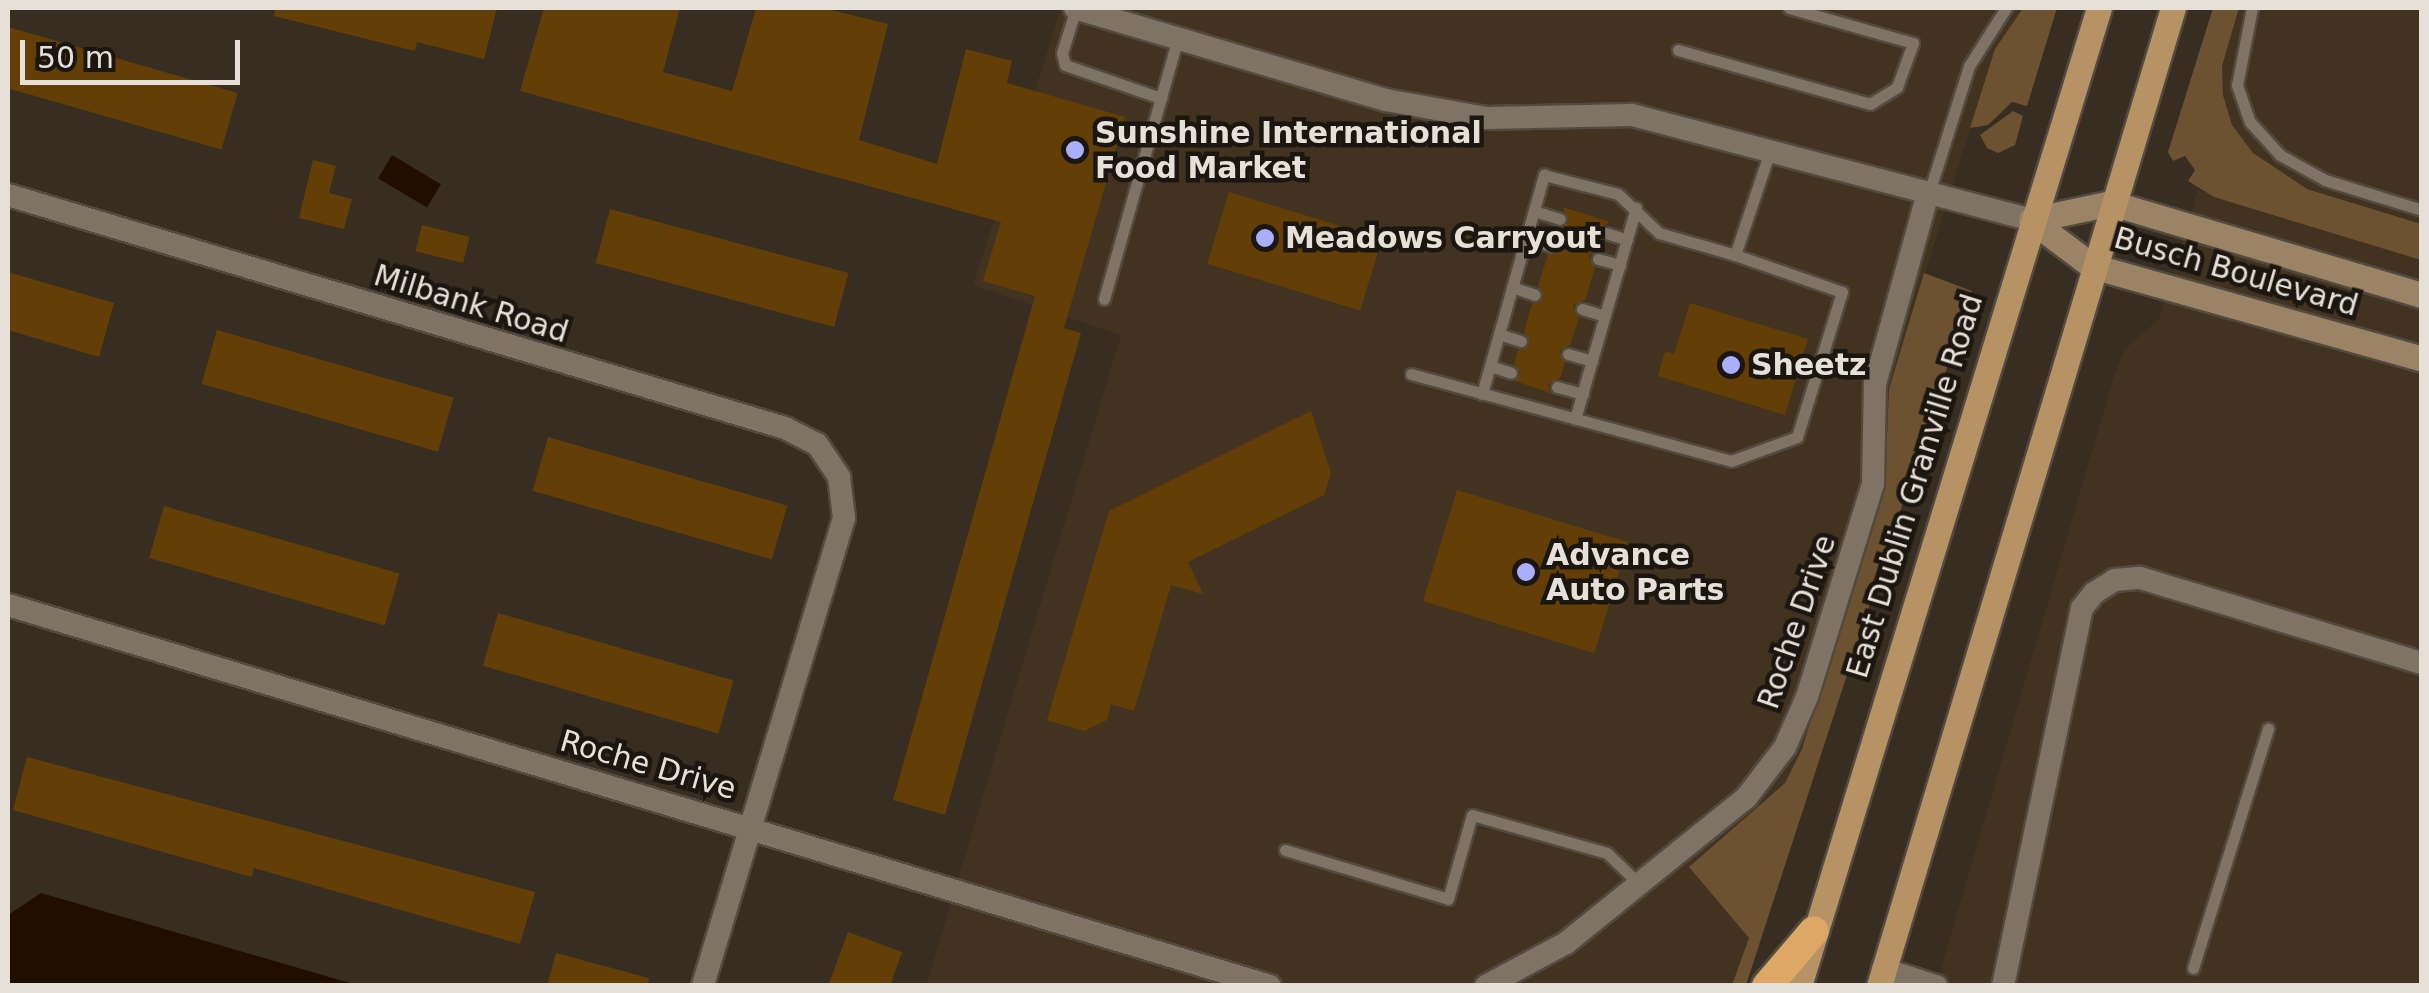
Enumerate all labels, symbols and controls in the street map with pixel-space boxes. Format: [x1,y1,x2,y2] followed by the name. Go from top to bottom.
[25,20,245,82] scale bar
[37,40,114,75] text: 50 m
[1095,115,1482,186] place label: Sunshine International Food Market
[1064,139,1086,161] marker: Sunshine International Food Market
[1285,220,1601,256] place label: Meadows Carryout
[2110,220,2362,324] street label: Busch Boulevard
[1254,227,1276,249] marker: Meadows Carryout
[370,257,572,351] street label: Milbank Road
[1839,290,1991,682] street label: East Dublin Granville Road
[1751,347,1866,383] place label: Sheetz
[1720,354,1742,376] marker: Sheetz
[1750,530,1844,714] street label: Roche Drive
[1546,537,1724,608] place label: Advance Auto Parts
[1515,561,1537,583] marker: Advance Auto Parts
[556,723,740,807] street label: Roche Drive

